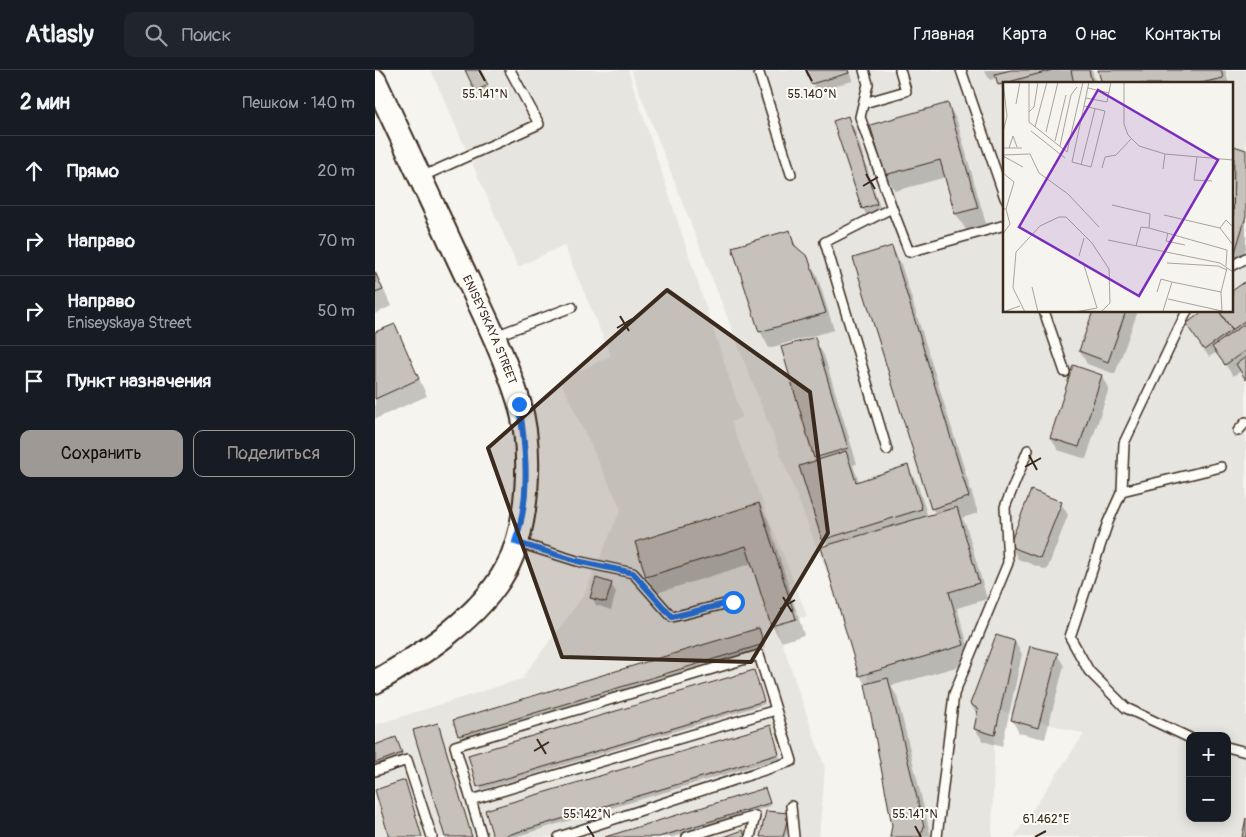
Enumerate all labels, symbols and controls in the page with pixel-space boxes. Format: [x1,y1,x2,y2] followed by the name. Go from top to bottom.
[124,12,474,57] search box
[25,20,94,49] text: Atlasly
[142,21,170,49] icon: search
[182,23,231,47] text: Поиск
[913,23,974,46] text: Главная
[1002,23,1047,46] text: Карта
[1075,23,1117,46] text: О нас
[1145,23,1221,46] text: Контакты
[1003,82,1233,312] inset map
[462,87,508,102] text: 55.141°N
[788,87,836,102] text: 55.140°N
[20,89,70,116] text: 2 мин
[243,93,355,113] text: Пешком · 140 m
[20,157,48,185] icon: ahead
[67,159,119,183] text: Прямо
[317,161,355,181] text: 20 m
[20,227,48,255] icon: right
[67,229,135,253] text: Направо
[318,231,355,251] text: 70 m
[459,273,520,387] street label: ENISEYSKAYA STREET
[67,289,135,313] text: Направо
[20,297,48,325] icon: right
[318,301,355,321] text: 50 m
[67,313,192,333] text: Eniseyskaya Street
[20,367,48,395] icon: arrive
[67,369,211,393] text: Пункт назначения
[508,393,531,416] route end
[20,430,183,477] button: Сохранить
[193,430,355,477] button: Поделиться
[722,591,745,614] route start
[1186,732,1231,822] map controls
[1186,732,1231,777] button: +
[1186,777,1231,822] button: −
[563,807,611,822] text: 55.142°N
[892,807,938,822] text: 55.141°N
[1023,812,1069,827] text: 61.462°E

